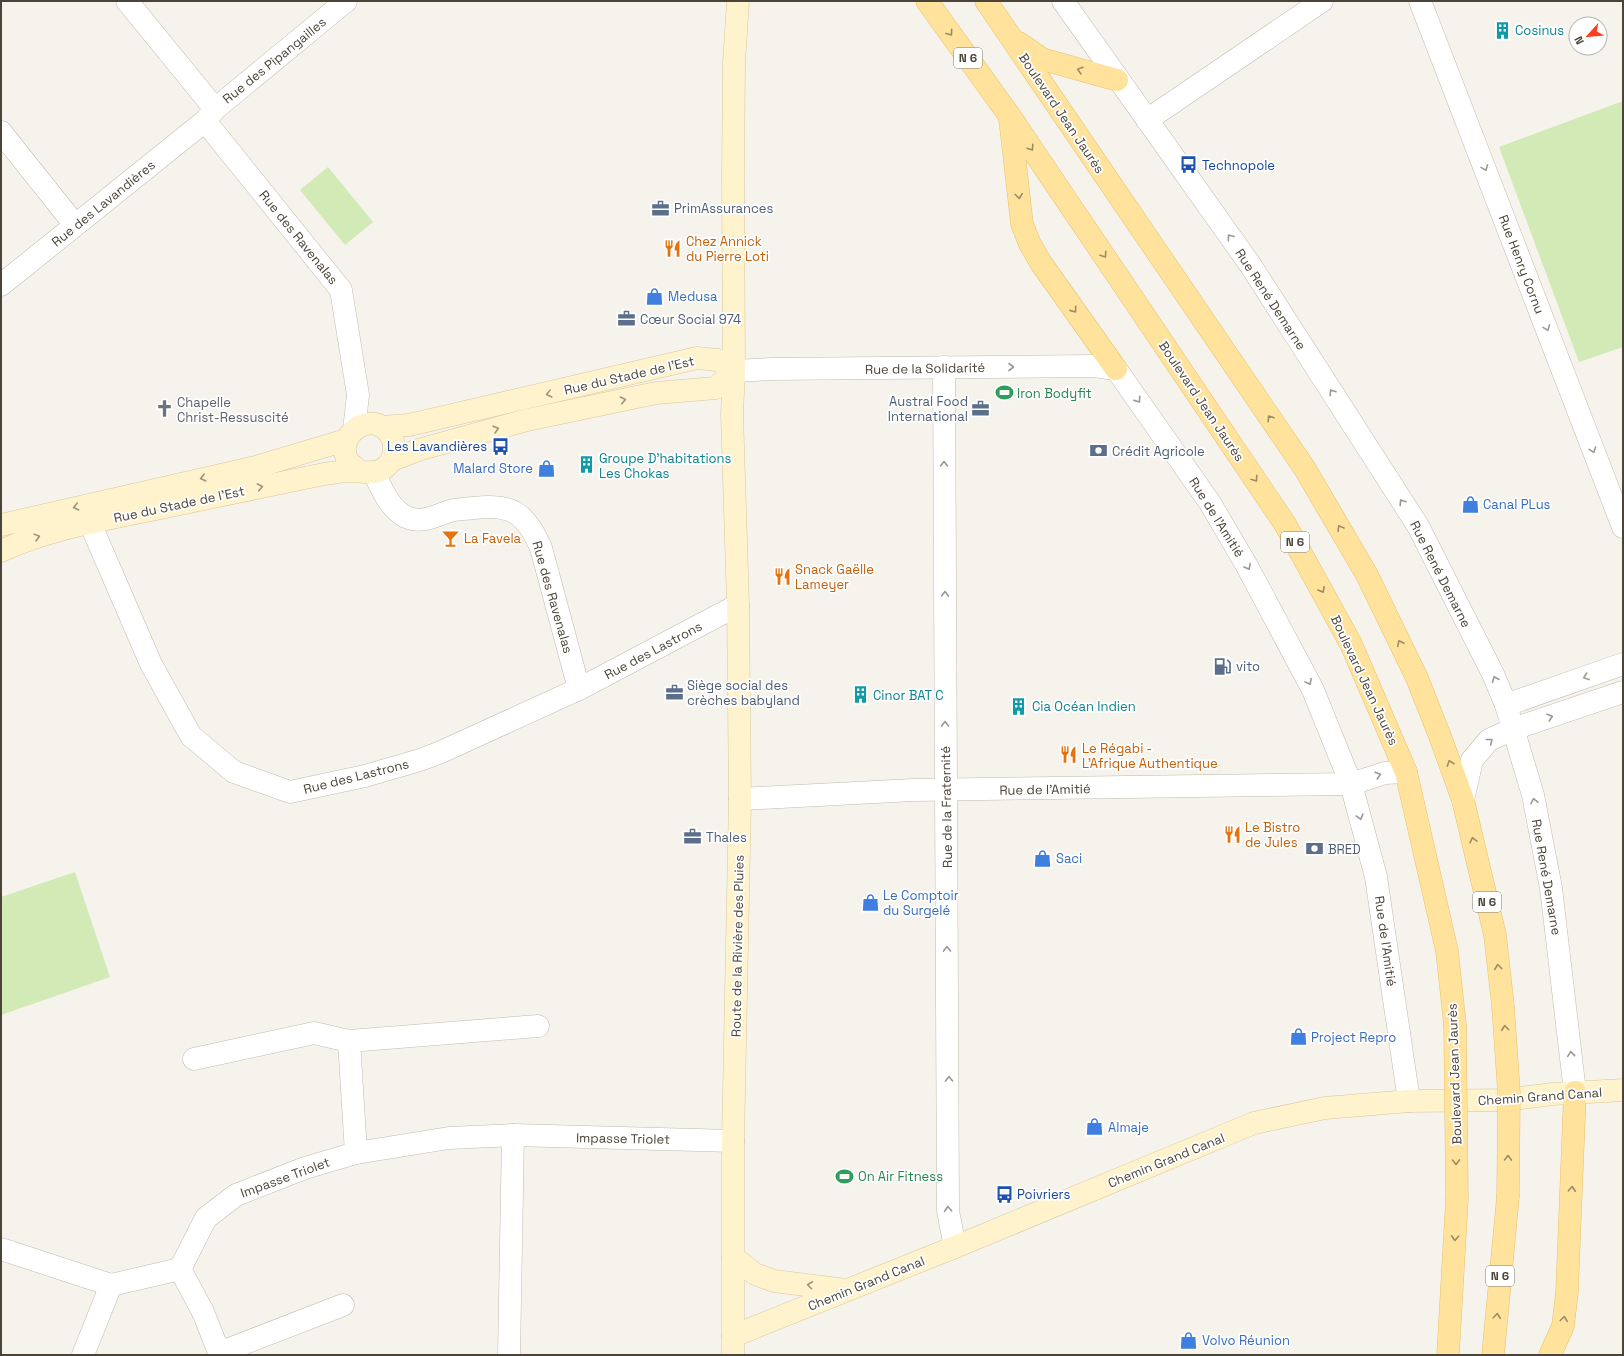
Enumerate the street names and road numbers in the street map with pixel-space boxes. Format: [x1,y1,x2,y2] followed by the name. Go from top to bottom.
[219,13,330,107] street label: Rue des Pipangailles
[954,48,982,68] road number: N 6
[1015,50,1108,177] street label: Boulevard Jean Jaurès
[48,156,159,250] street label: Rue des Lavandières
[255,187,342,288] street label: Rue des Ravenalas
[1495,212,1548,316] street label: Rue Henry Cornu
[1231,245,1310,353] street label: Rue René Demarne
[1155,338,1248,465] street label: Boulevard Jean Jaurès
[562,352,696,399] street label: Rue du Stade de l'Est
[865,359,985,378] street label: Rue de la Solidarité
[1185,474,1248,561] street label: Rue de l'Amitié
[112,482,246,527] street label: Rue du Stade de l'Est
[1406,518,1475,630] street label: Rue René Demarne
[1281,532,1309,552] road number: N 6
[528,539,577,655] street label: Rue des Ravenalas
[1327,612,1402,748] street label: Boulevard Jean Jaurès
[601,617,705,683] street label: Rue des Lastrons
[937,746,956,868] street label: Rue de la Fraternité
[302,755,411,798] street label: Rue des Lastrons
[999,780,1091,799] street label: Rue de l'Amitié
[1528,818,1565,936] street label: Rue René Demarne
[727,855,748,1037] street label: Route de la Rivière des Pluies
[1473,892,1501,912] road number: N 6
[1371,895,1400,987] street label: Rue de l'Amitié
[1444,1003,1465,1145] street label: Boulevard Jean Jaurès
[1477,1084,1603,1109] street label: Chemin Grand Canal
[576,1129,670,1148] street label: Impasse Triolet
[1105,1129,1227,1192] street label: Chemin Grand Canal
[238,1153,332,1202] street label: Impasse Triolet
[805,1252,927,1315] street label: Chemin Grand Canal
[1486,1266,1514,1286] road number: N 6

